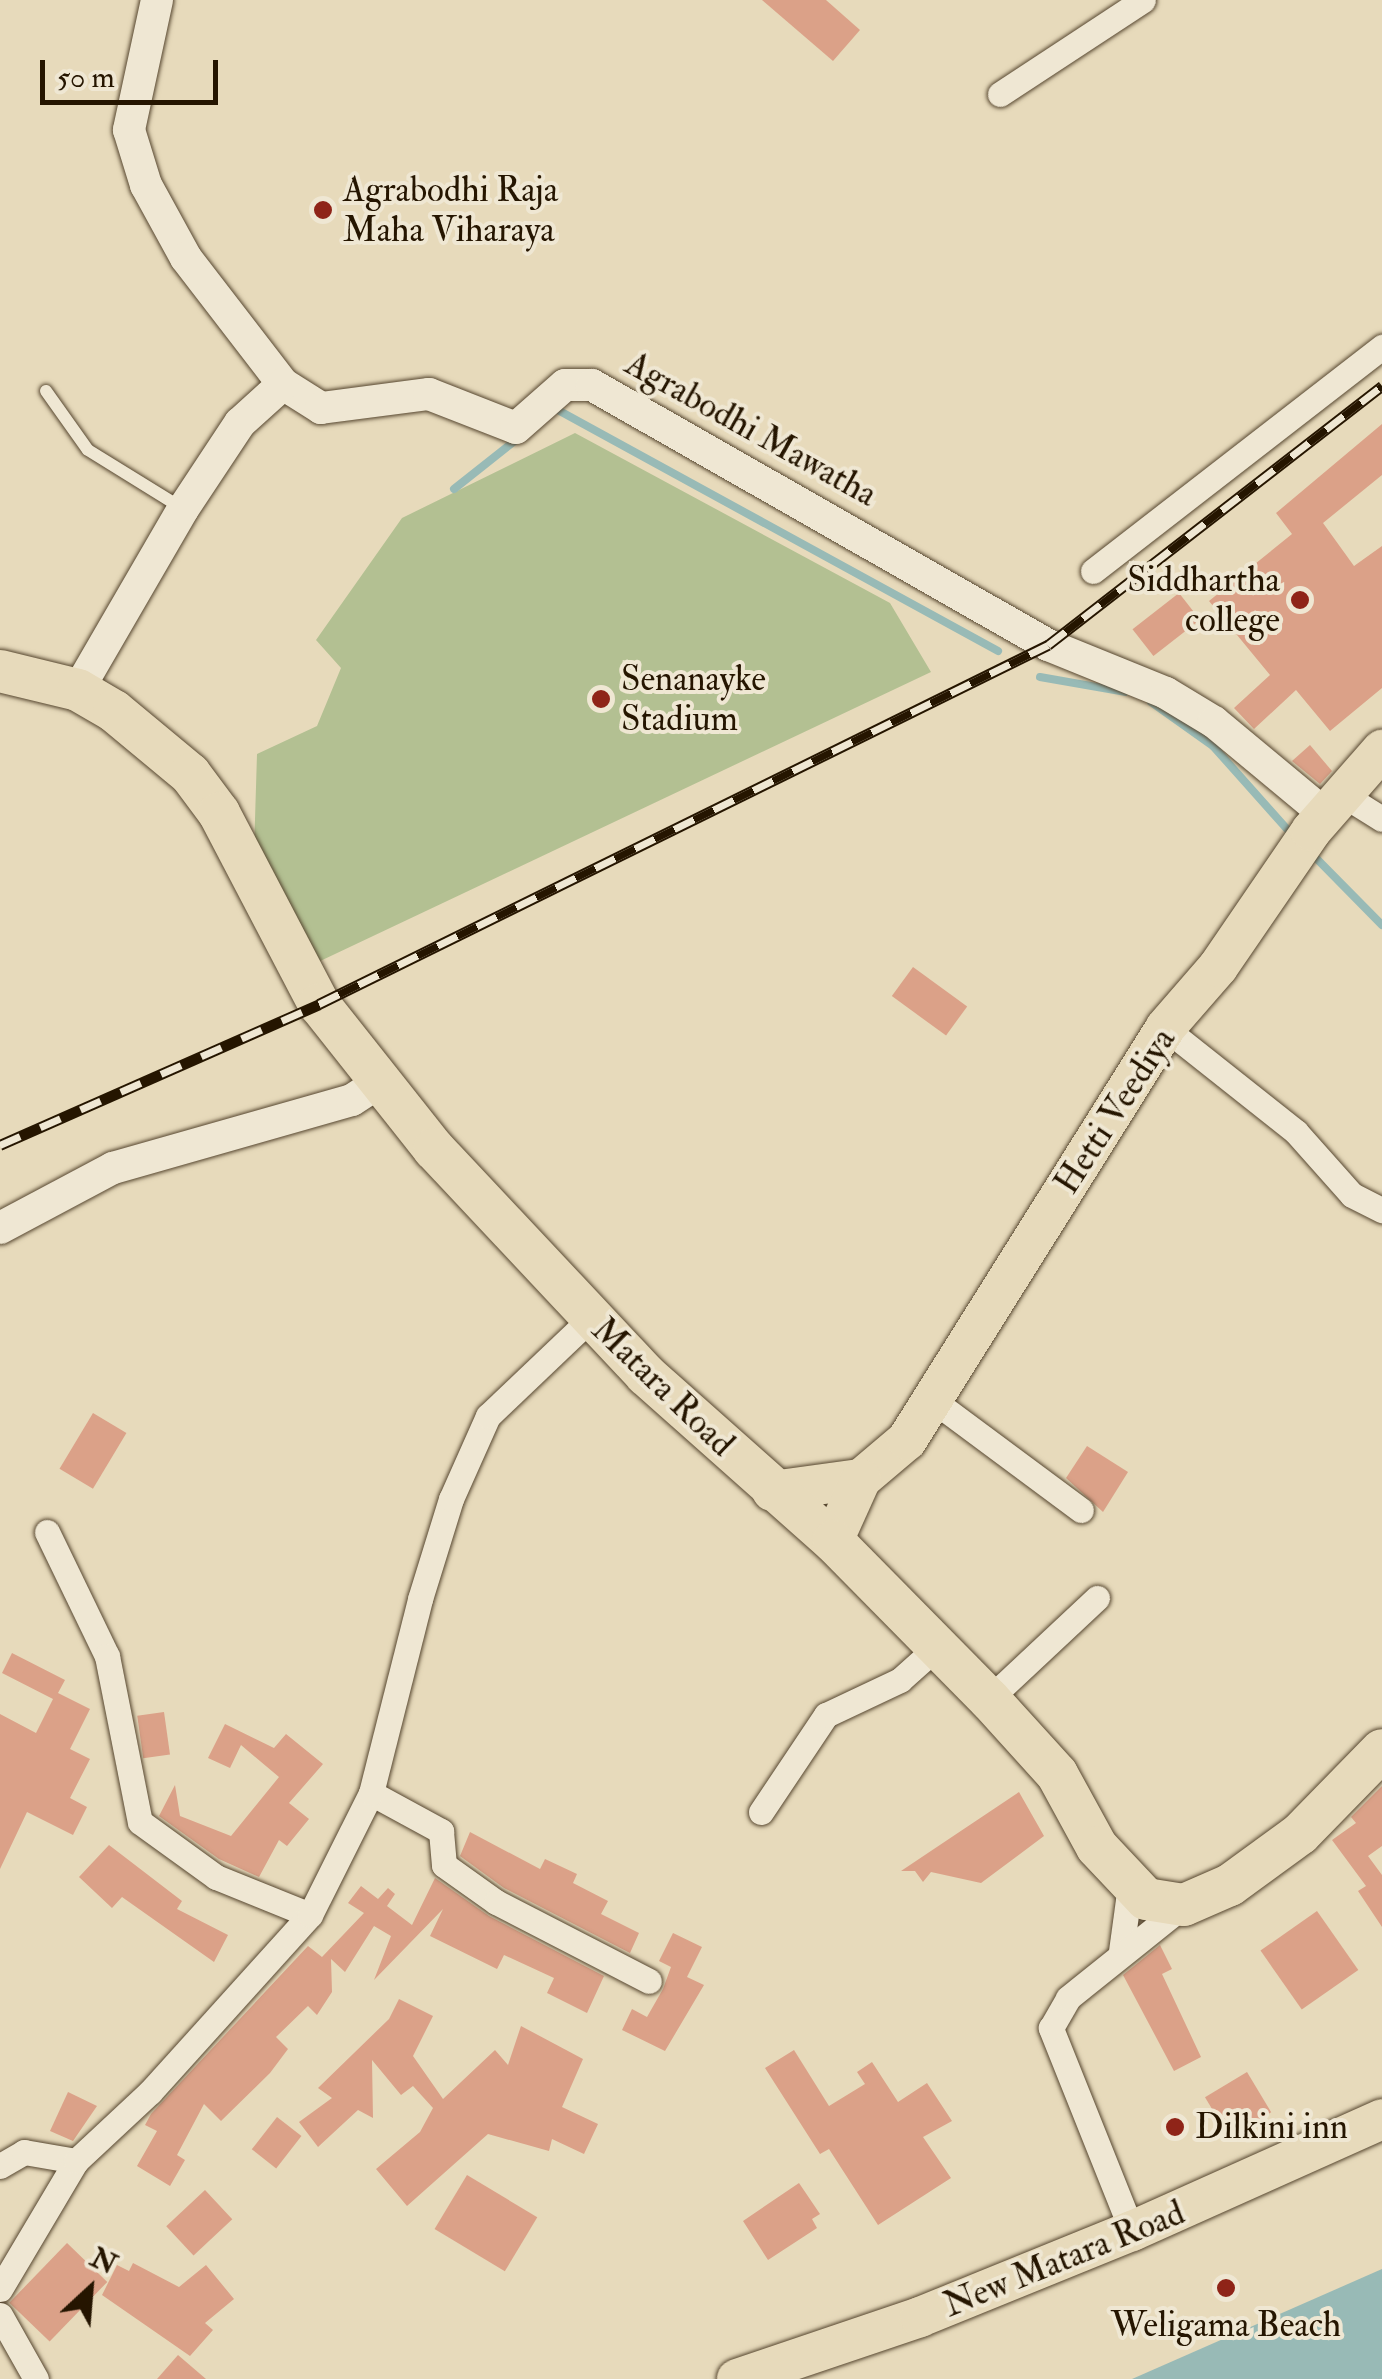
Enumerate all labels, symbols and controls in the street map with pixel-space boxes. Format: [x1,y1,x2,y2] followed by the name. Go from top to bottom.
[45,40,222,102] scale bar
[57,59,115,96] text: 50 m
[343,169,558,251] place label: Agrabodhi Raja Maha Viharaya
[312,199,334,221] marker: Agrabodhi Raja Maha Viharaya
[618,343,884,515] street label: Agrabodhi Mawatha
[1127,559,1280,641] place label: Siddhartha college
[1289,589,1311,611] marker: Siddhartha college
[621,658,766,740] place label: Senanayke Stadium
[590,688,612,710] marker: Senanayke Stadium
[1046,1020,1184,1202] street label: Hetti Veediya
[583,1309,743,1465] street label: Matara Road
[1195,2106,1348,2148] place label: Dilkini inn
[1164,2116,1186,2138] marker: Dilkini inn
[938,2192,1190,2326] street label: New Matara Road
[40,2239,140,2339] north arrow
[84,2240,122,2283] text: N
[1215,2277,1237,2299] marker: Weligama Beach
[1111,2304,1341,2346] place label: Weligama Beach

